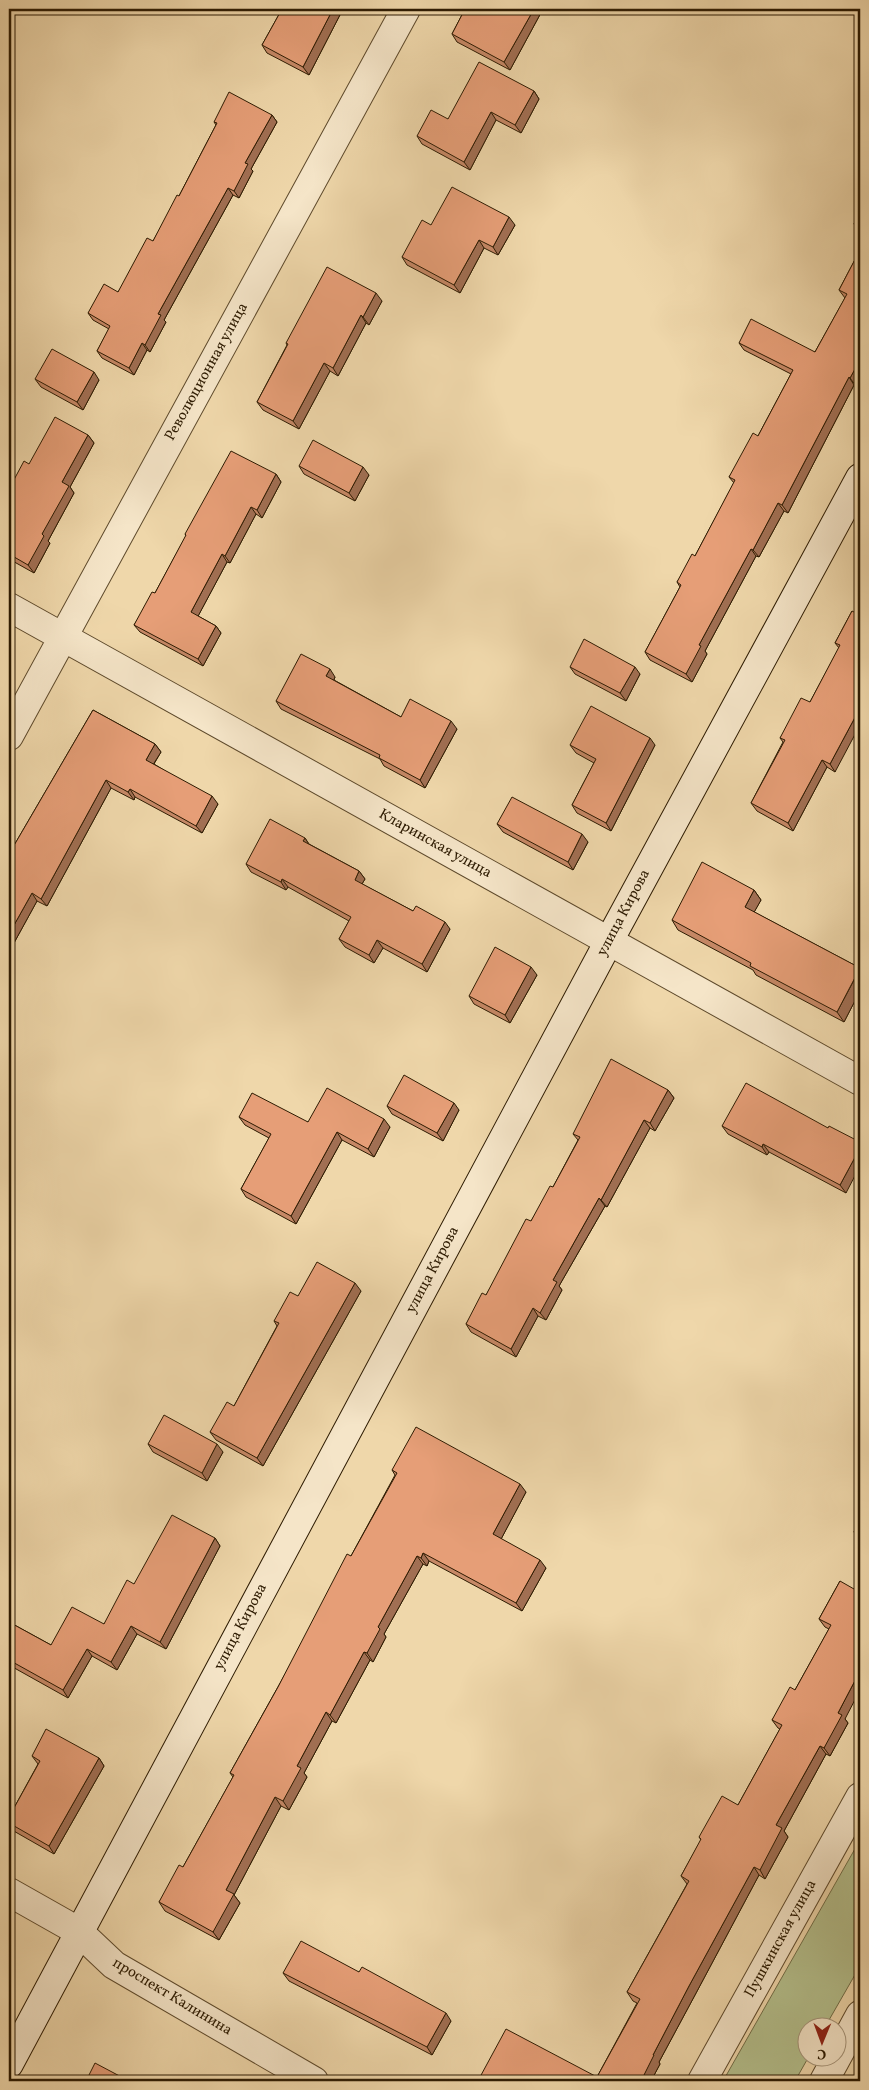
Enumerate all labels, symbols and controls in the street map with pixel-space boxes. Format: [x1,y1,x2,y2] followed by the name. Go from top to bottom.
[160,299,254,445] street label: Революционная улица
[375,804,495,884] street label: Кларинская улица
[592,866,656,960] street label: улица Кирова
[401,1223,465,1317] street label: улица Кирова
[209,1580,273,1674] street label: улица Кирова
[740,1876,822,2002] street label: Пушкинская улица
[108,1953,236,2041] street label: проспект Калинина
[796,2018,846,2068] north arrow
[817,2044,826,2063] text: С

